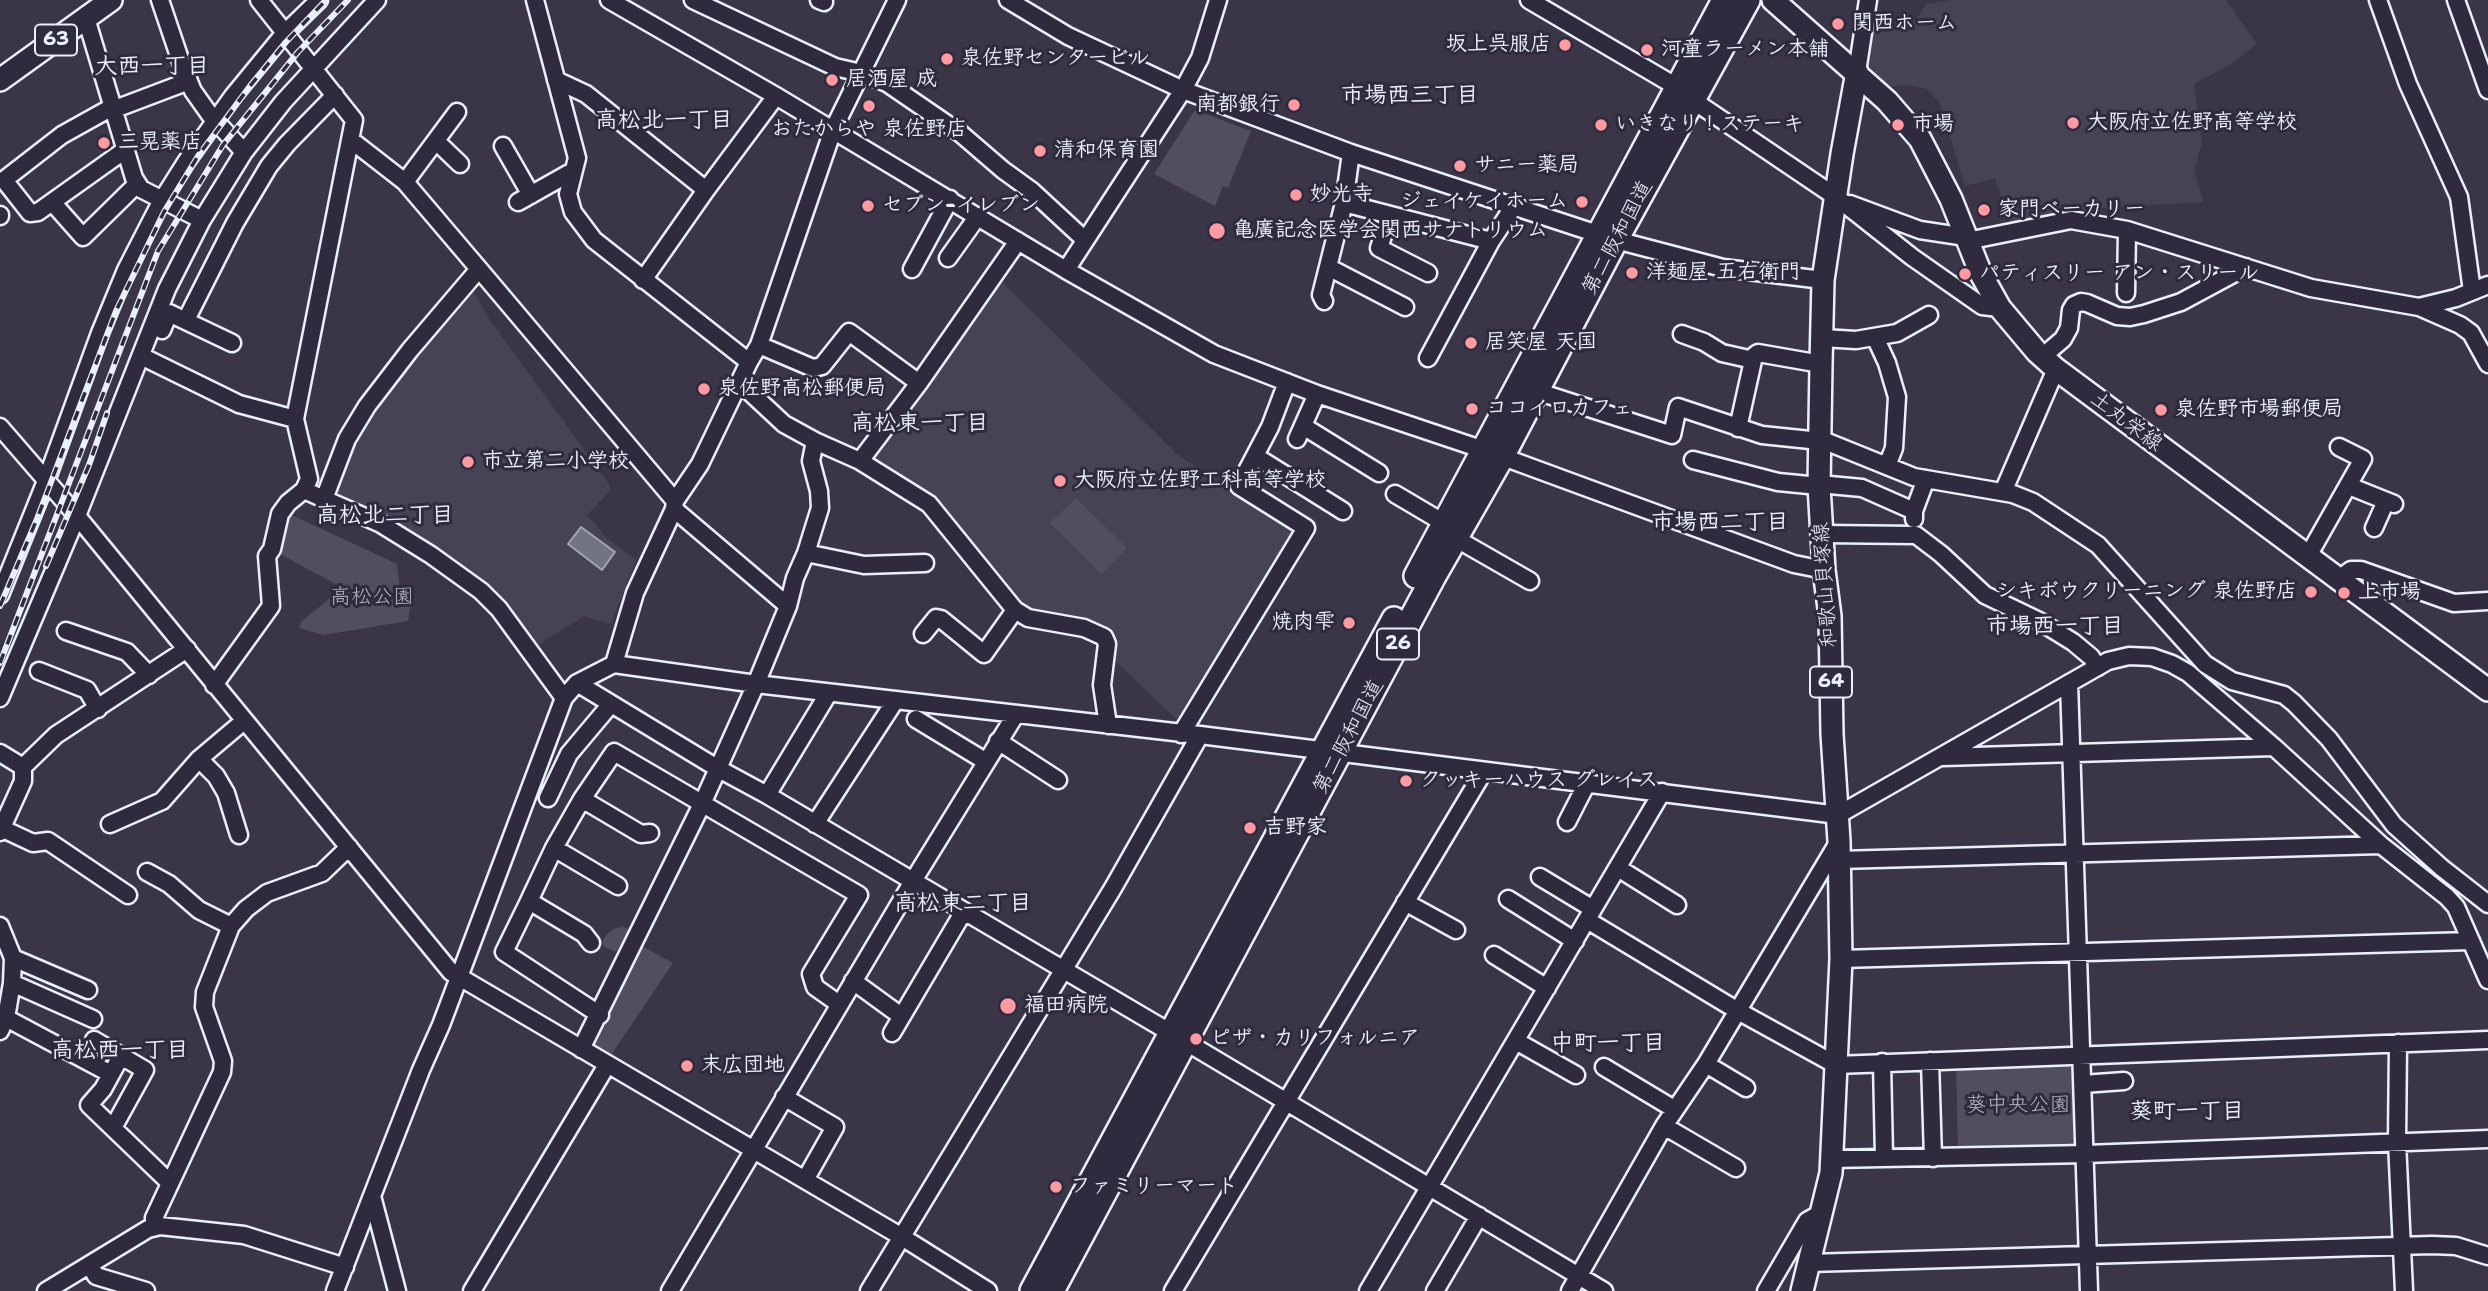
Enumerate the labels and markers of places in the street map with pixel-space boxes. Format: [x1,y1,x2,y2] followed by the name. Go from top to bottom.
[1852,11,1957,37] place label: 関西ホーム
[1830,16,1846,32] marker: 関西ホーム
[1446,32,1551,58] place label: 坂上呉服店
[1557,37,1573,53] marker: 坂上呉服店
[1661,37,1829,63] place label: 河童ラーメン本舗
[1639,42,1655,58] marker: 河童ラーメン本舗
[961,46,1150,72] place label: 泉佐野センタービル
[939,51,955,67] marker: 泉佐野センタービル
[846,67,937,93] place label: 居酒屋 成
[824,72,840,88] marker: 居酒屋 成
[1196,92,1280,118] place label: 南都銀行
[1286,97,1302,113] marker: 南都銀行
[861,98,877,114] marker: おたからや 泉佐野店
[2087,110,2297,136] place label: 大阪府立佐野高等学校
[1615,112,1804,138] place label: いきなり！ステーキ
[1912,112,1954,138] place label: 市場
[2065,115,2081,131] marker: 大阪府立佐野高等学校
[771,117,967,143] place label: おたからや 泉佐野店
[1593,117,1609,133] marker: いきなり！ステーキ
[1890,117,1906,133] marker: 市場
[118,130,202,156] place label: 三晃薬店
[96,135,112,151] marker: 三晃薬店
[1054,138,1159,164] place label: 清和保育園
[1032,143,1048,159] marker: 清和保育園
[1474,153,1579,179] place label: サニー薬局
[1452,158,1468,174] marker: サニー薬局
[1310,182,1373,208] place label: 妙光寺
[1288,187,1304,203] marker: 妙光寺
[1400,189,1568,215] place label: ジェイケイホーム
[882,193,1040,219] place label: セブン-イレブン
[1574,194,1590,210] marker: ジェイケイホーム
[1998,197,2145,223] place label: 家門ベーカリー
[860,198,876,214] marker: セブン-イレブン
[1976,202,1992,218] marker: 家門ベーカリー
[1233,218,1548,244] place label: 亀廣記念医学会関西サナトリウム
[1207,221,1227,241] marker: 亀廣記念医学会関西サナトリウム
[1646,260,1800,286] place label: 洋麺屋 五右衛門
[1979,261,2259,287] place label: パティスリー アン・スリール
[1624,265,1640,281] marker: 洋麺屋 五右衛門
[1957,266,1973,282] marker: パティスリー アン・スリール
[1485,330,1597,356] place label: 居笑屋 天国
[1463,335,1479,351] marker: 居笑屋 天国
[718,376,886,402] place label: 泉佐野高松郵便局
[696,381,712,397] marker: 泉佐野高松郵便局
[1486,396,1633,422] place label: ココイロカフェ
[2175,397,2343,423] place label: 泉佐野市場郵便局
[1464,401,1480,417] marker: ココイロカフェ
[2153,402,2169,418] marker: 泉佐野市場郵便局
[482,449,629,475] place label: 市立第二小学校
[460,454,476,470] marker: 市立第二小学校
[1074,468,1326,494] place label: 大阪府立佐野工科高等学校
[1052,473,1068,489] marker: 大阪府立佐野工科高等学校
[1996,579,2297,605] place label: シキボウクリーニング 泉佐野店
[2358,580,2421,606] place label: 上市場
[2303,584,2319,600] marker: シキボウクリーニング 泉佐野店
[2336,585,2352,601] marker: 上市場
[1272,610,1335,636] place label: 焼肉雫
[1341,615,1357,631] marker: 焼肉雫
[1420,768,1658,794] place label: クッキーハウス グレイス
[1398,773,1414,789] marker: クッキーハウス グレイス
[1264,815,1327,841] place label: 吉野家
[1242,820,1258,836] marker: 吉野家
[1024,993,1108,1019] place label: 福田病院
[998,996,1018,1016] marker: 福田病院
[1210,1026,1420,1052] place label: ピザ・カリフォルニア
[1188,1031,1204,1047] marker: ピザ・カリフォルニア
[701,1053,785,1079] place label: 末広団地
[679,1058,695,1074] marker: 末広団地
[1070,1174,1238,1200] place label: ファミリーマート
[1048,1179,1064,1195] marker: ファミリーマート

